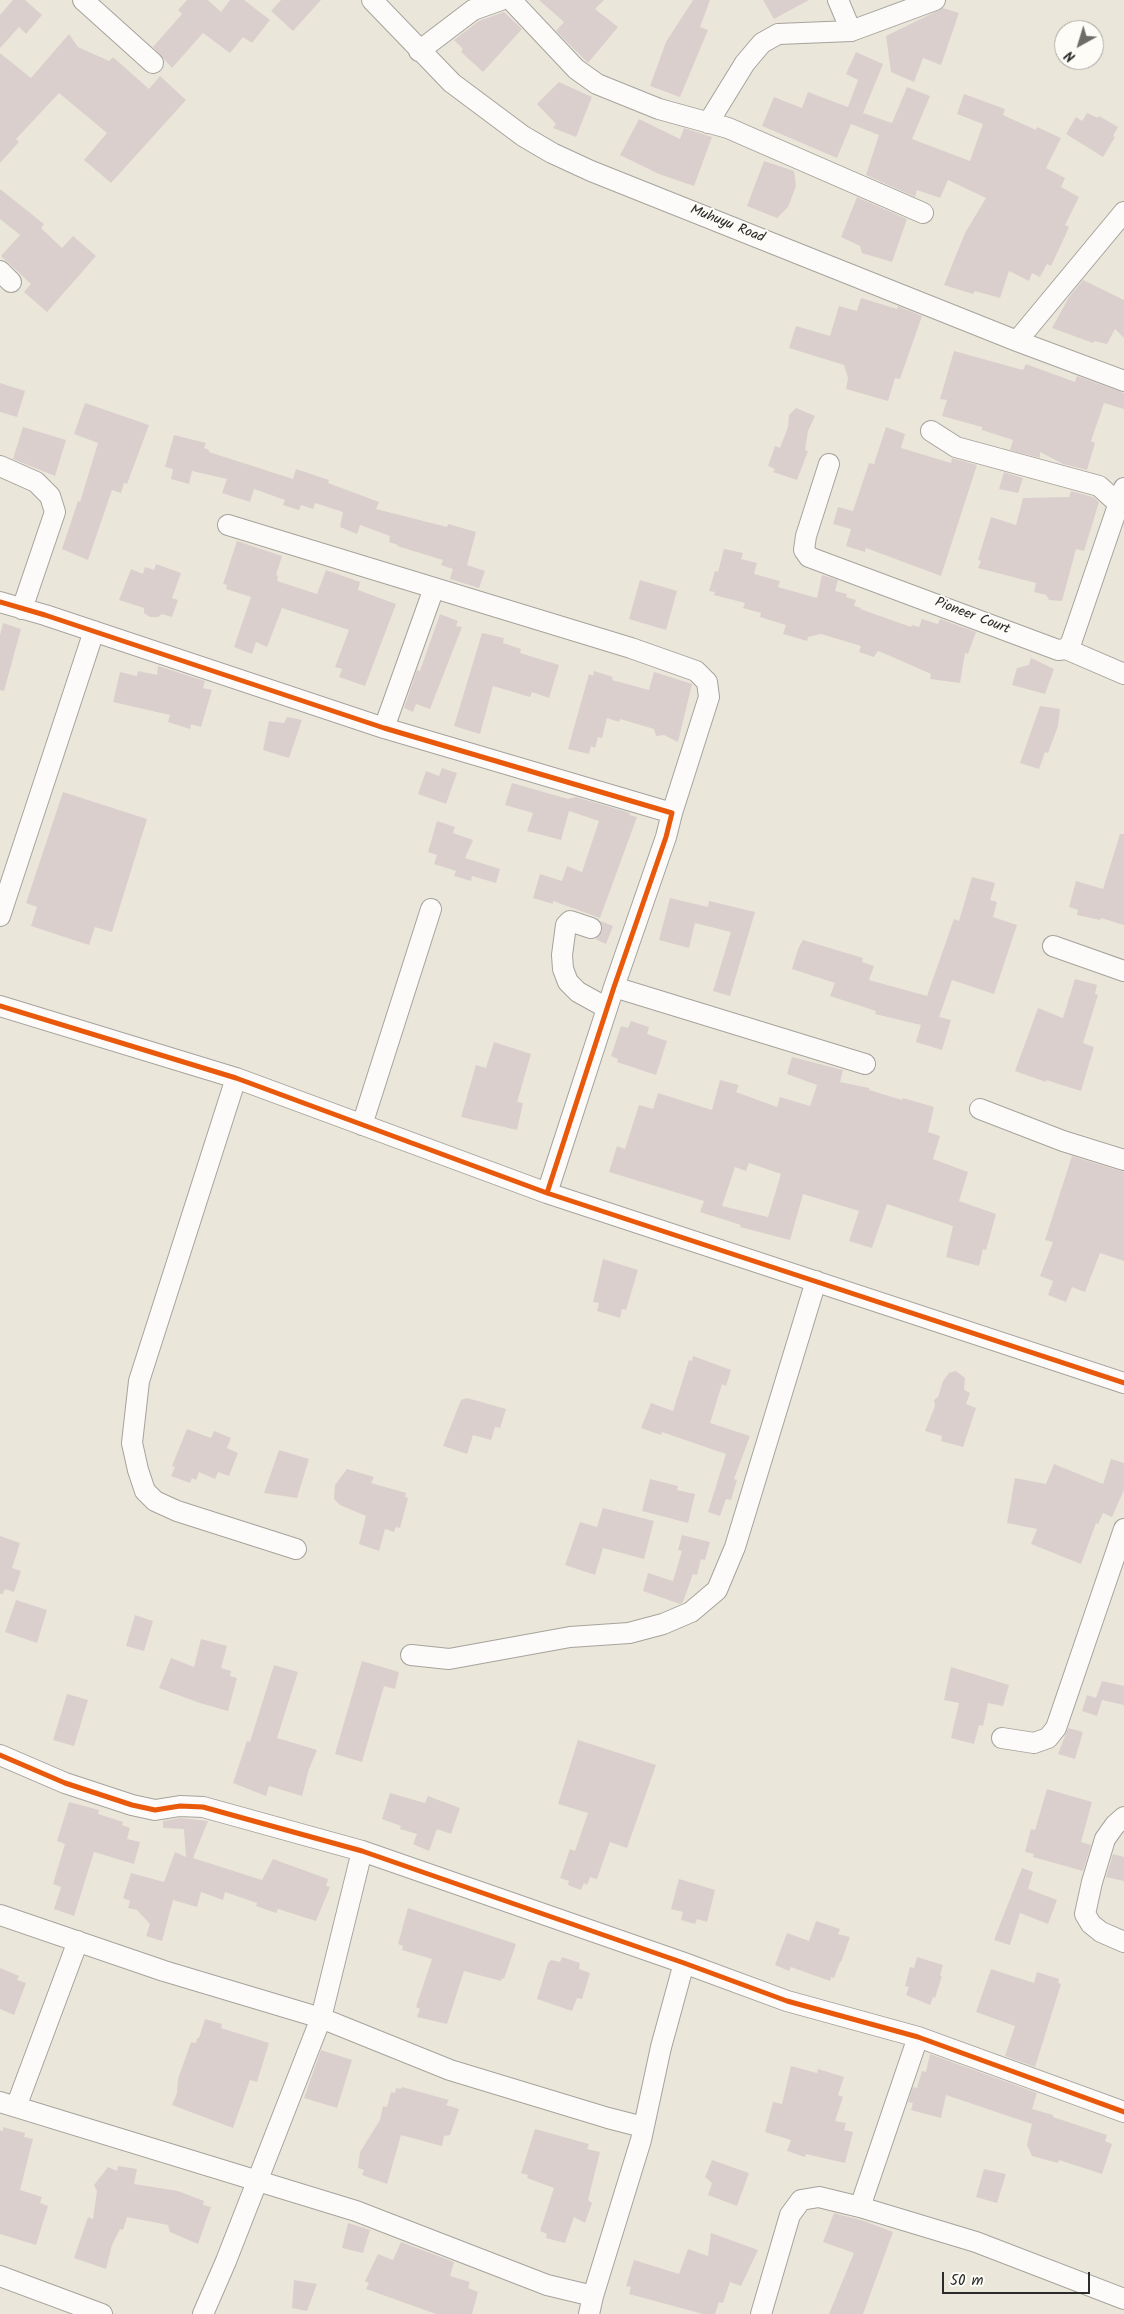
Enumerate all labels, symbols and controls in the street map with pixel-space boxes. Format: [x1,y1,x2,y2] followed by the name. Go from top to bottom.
[1054,20,1104,70] north arrow
[1060,45,1081,67] text: N
[687,202,767,248] street label: Muhuyu Road
[932,595,1012,639] street label: Pioneer Court
[944,2262,1092,2294] scale bar
[950,2269,984,2293] text: 50 m

